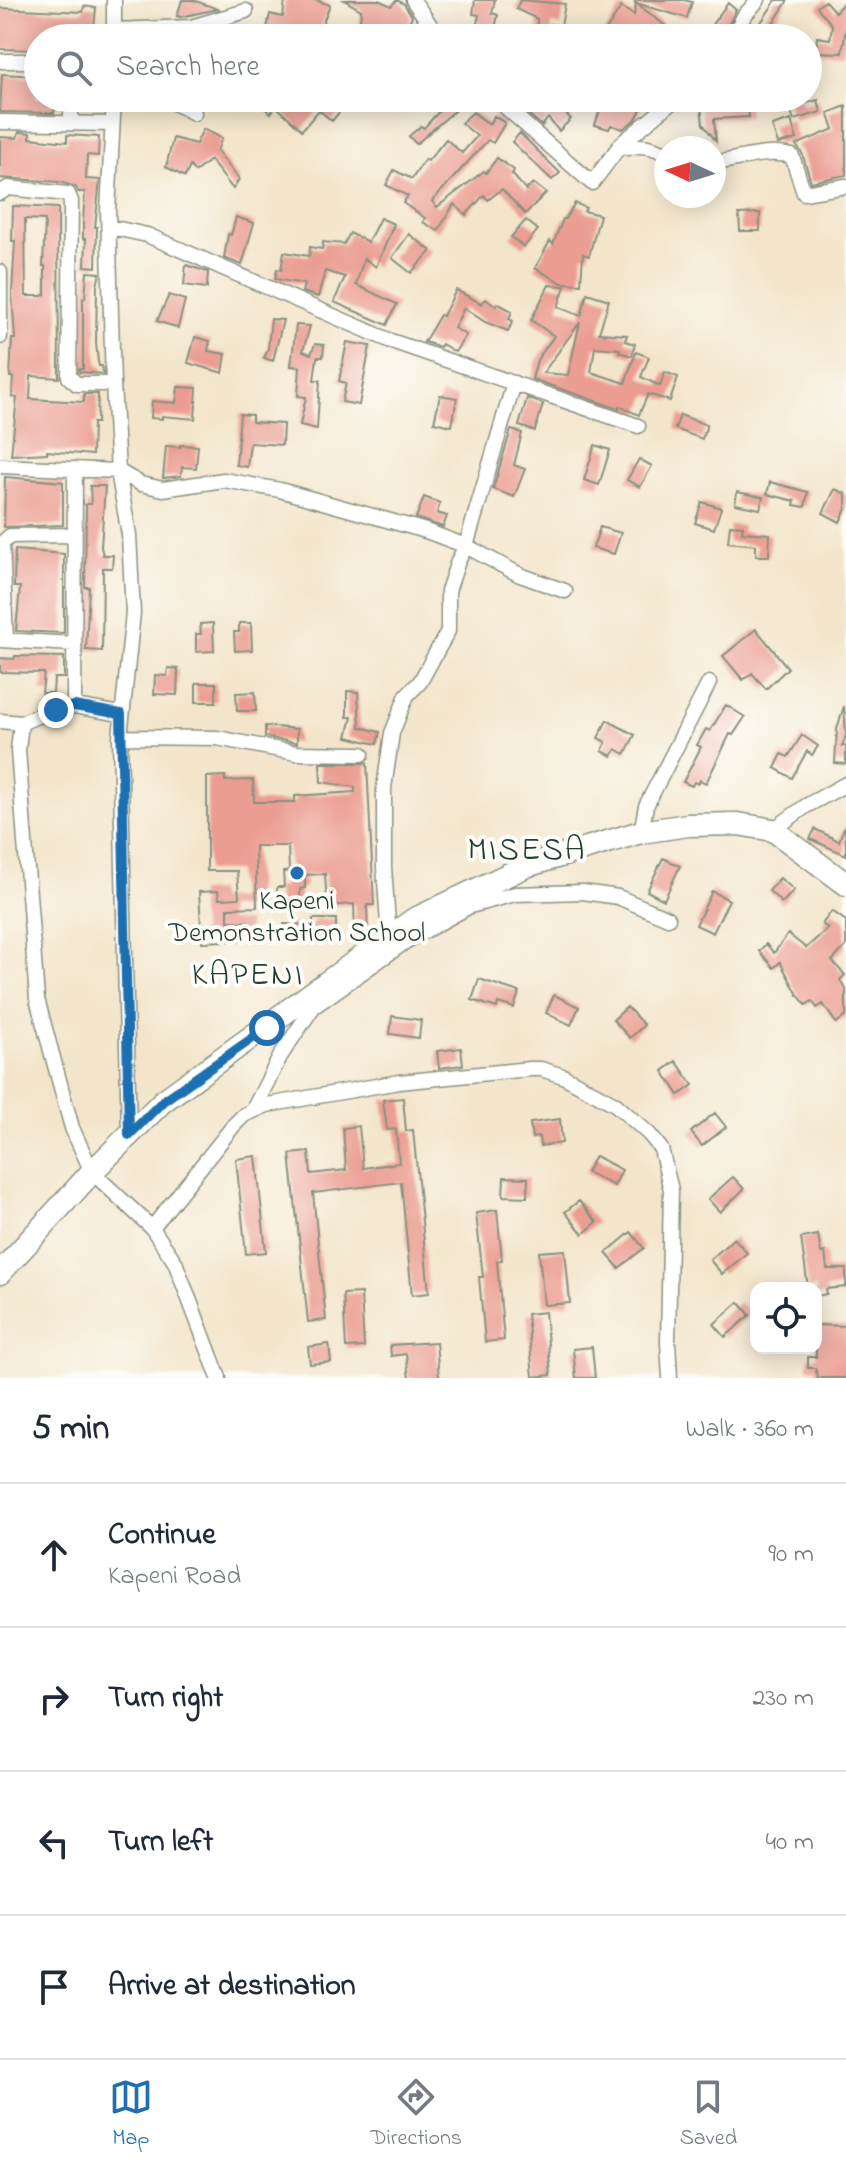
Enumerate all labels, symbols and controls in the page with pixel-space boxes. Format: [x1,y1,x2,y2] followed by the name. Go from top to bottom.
[24,24,822,112] search box
[52,46,96,90] icon: search
[116,46,260,90] text: Search here
[654,136,726,208] north arrow
[38,692,74,728] route end
[467,828,587,875] district label: MISESA
[288,864,306,882] marker: Kapeni Demonstration School
[167,882,426,955] place label: Kapeni Demonstration School
[192,953,304,1000] district label: KAPENI
[249,1010,285,1046] route start
[750,1282,822,1354] map controls
[750,1282,822,1354] button: locate
[32,1405,109,1455] text: 5 min
[685,1411,814,1449] text: Walk · 360 m
[108,1514,216,1558] text: Continue
[32,1533,76,1577] icon: ahead
[768,1536,814,1574] text: 90 m
[108,1558,241,1596] text: Kapeni Road
[32,1677,76,1721] icon: right
[108,1677,223,1721] text: Turn right
[752,1680,814,1718] text: 230 m
[32,1821,76,1865] icon: left
[108,1821,213,1865] text: Turn left
[765,1824,814,1862] text: 40 m
[32,1965,76,2009] icon: arrive
[108,1965,356,2009] text: Arrive at destination
[109,2075,153,2155] tab: Map
[371,2075,462,2155] tab: Directions
[680,2075,737,2155] tab: Saved

